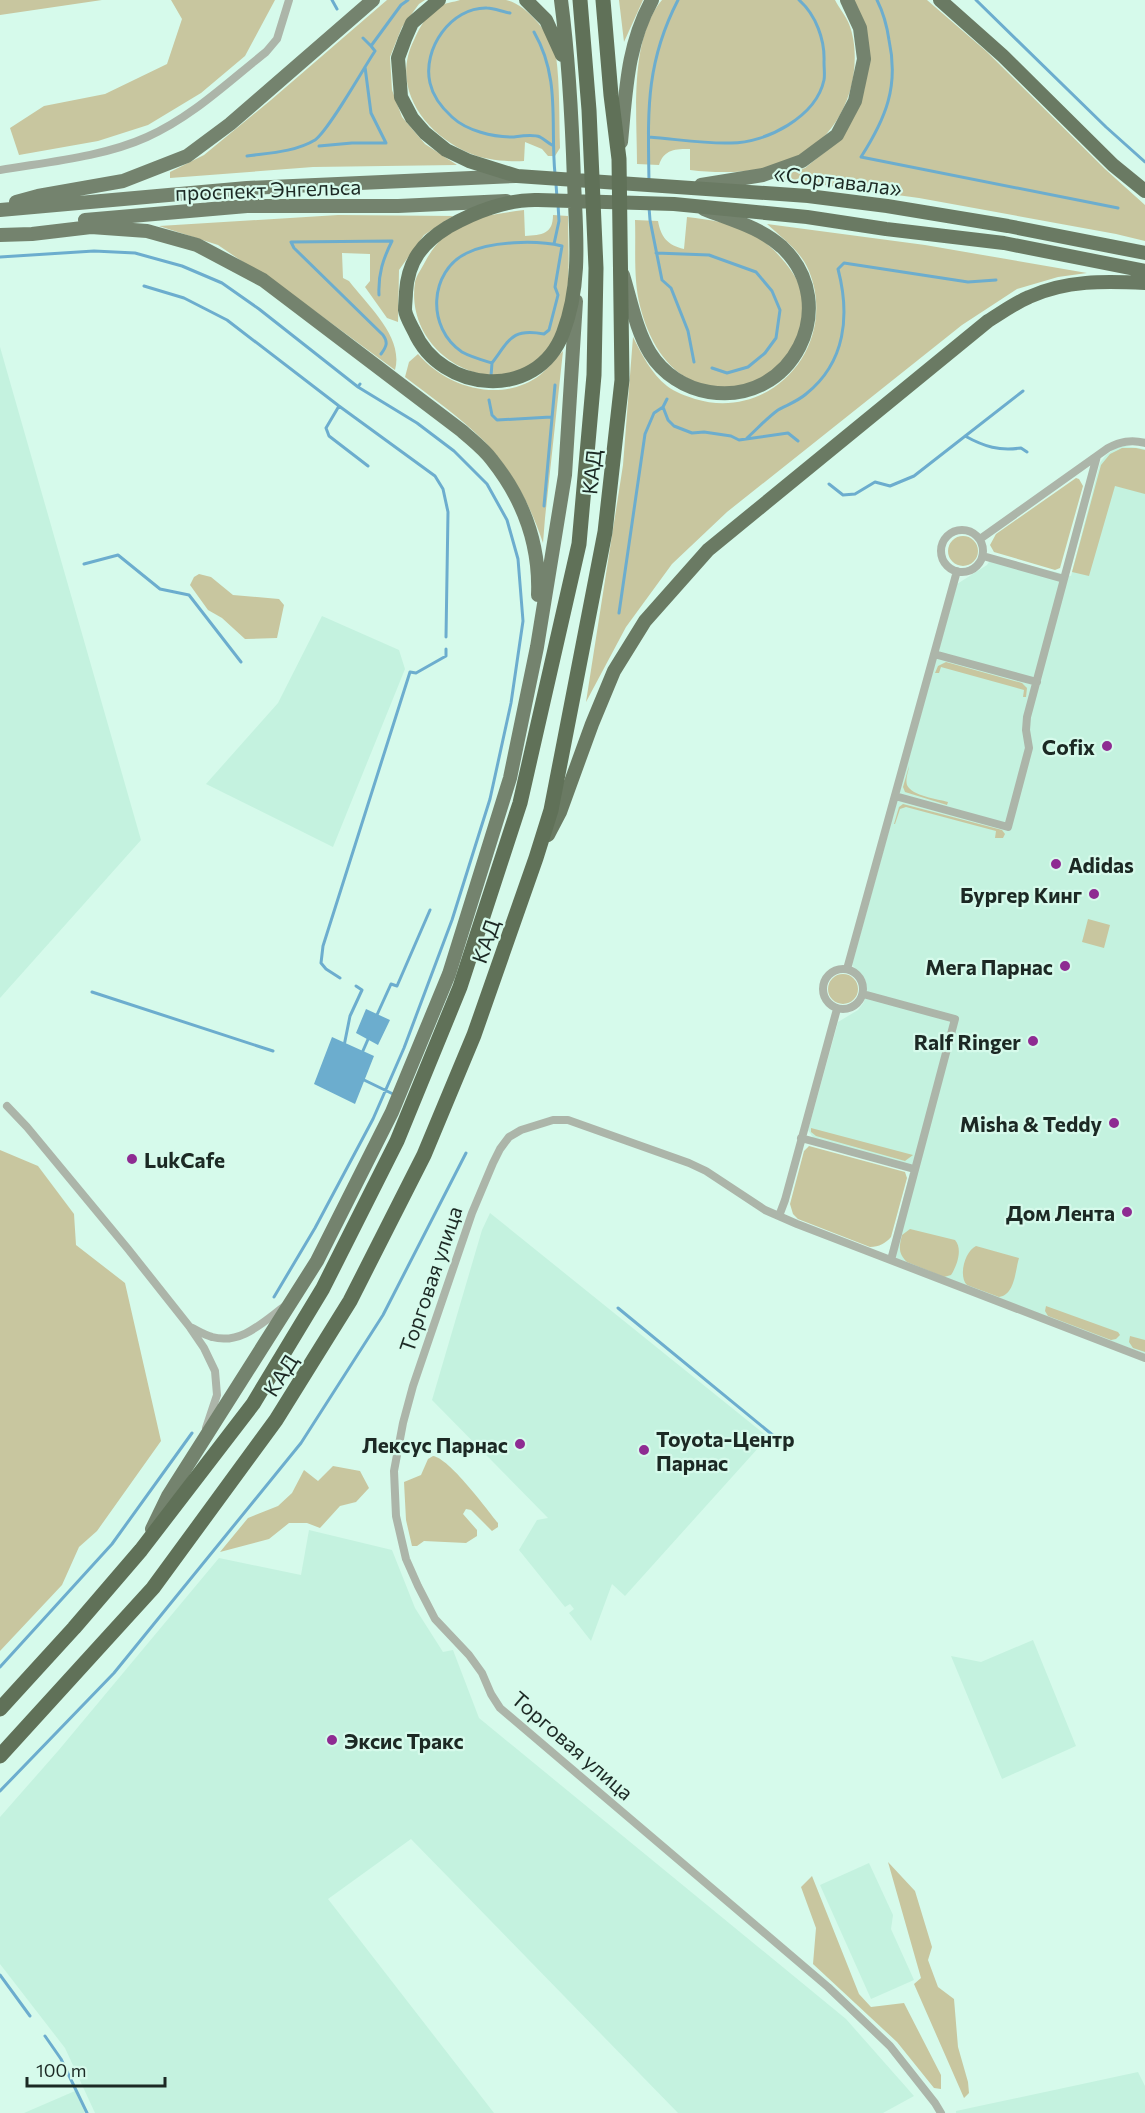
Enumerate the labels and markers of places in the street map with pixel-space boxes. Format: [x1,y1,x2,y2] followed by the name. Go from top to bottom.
[1042,734,1095,759] place label: Cofix
[1100,739,1114,753] marker: Cofix
[1068,852,1134,877] place label: Adidas
[1049,857,1063,871] marker: Adidas
[960,882,1082,907] place label: Бургер Кинг
[1087,887,1101,901] marker: Бургер Кинг
[925,954,1053,979] place label: Мега Парнас
[1058,959,1072,973] marker: Мега Парнас
[914,1029,1021,1054] place label: Ralf Ringer
[1026,1034,1040,1048] marker: Ralf Ringer
[960,1111,1102,1136] place label: Misha & Teddy
[1107,1116,1121,1130] marker: Misha & Teddy
[144,1147,225,1172] place label: LukCafe
[125,1152,139,1166] marker: LukCafe
[1006,1200,1115,1225] place label: Дом Лента
[1120,1205,1134,1219] marker: Дом Лента
[656,1426,795,1475] place label: Toyota-Центр Парнас
[362,1432,508,1457] place label: Лексус Парнас
[513,1437,527,1451] marker: Лексус Парнас
[637,1443,651,1457] marker: Toyota-Центр Парнас
[344,1728,464,1753] place label: Эксис Тракс
[325,1733,339,1747] marker: Эксис Тракс

